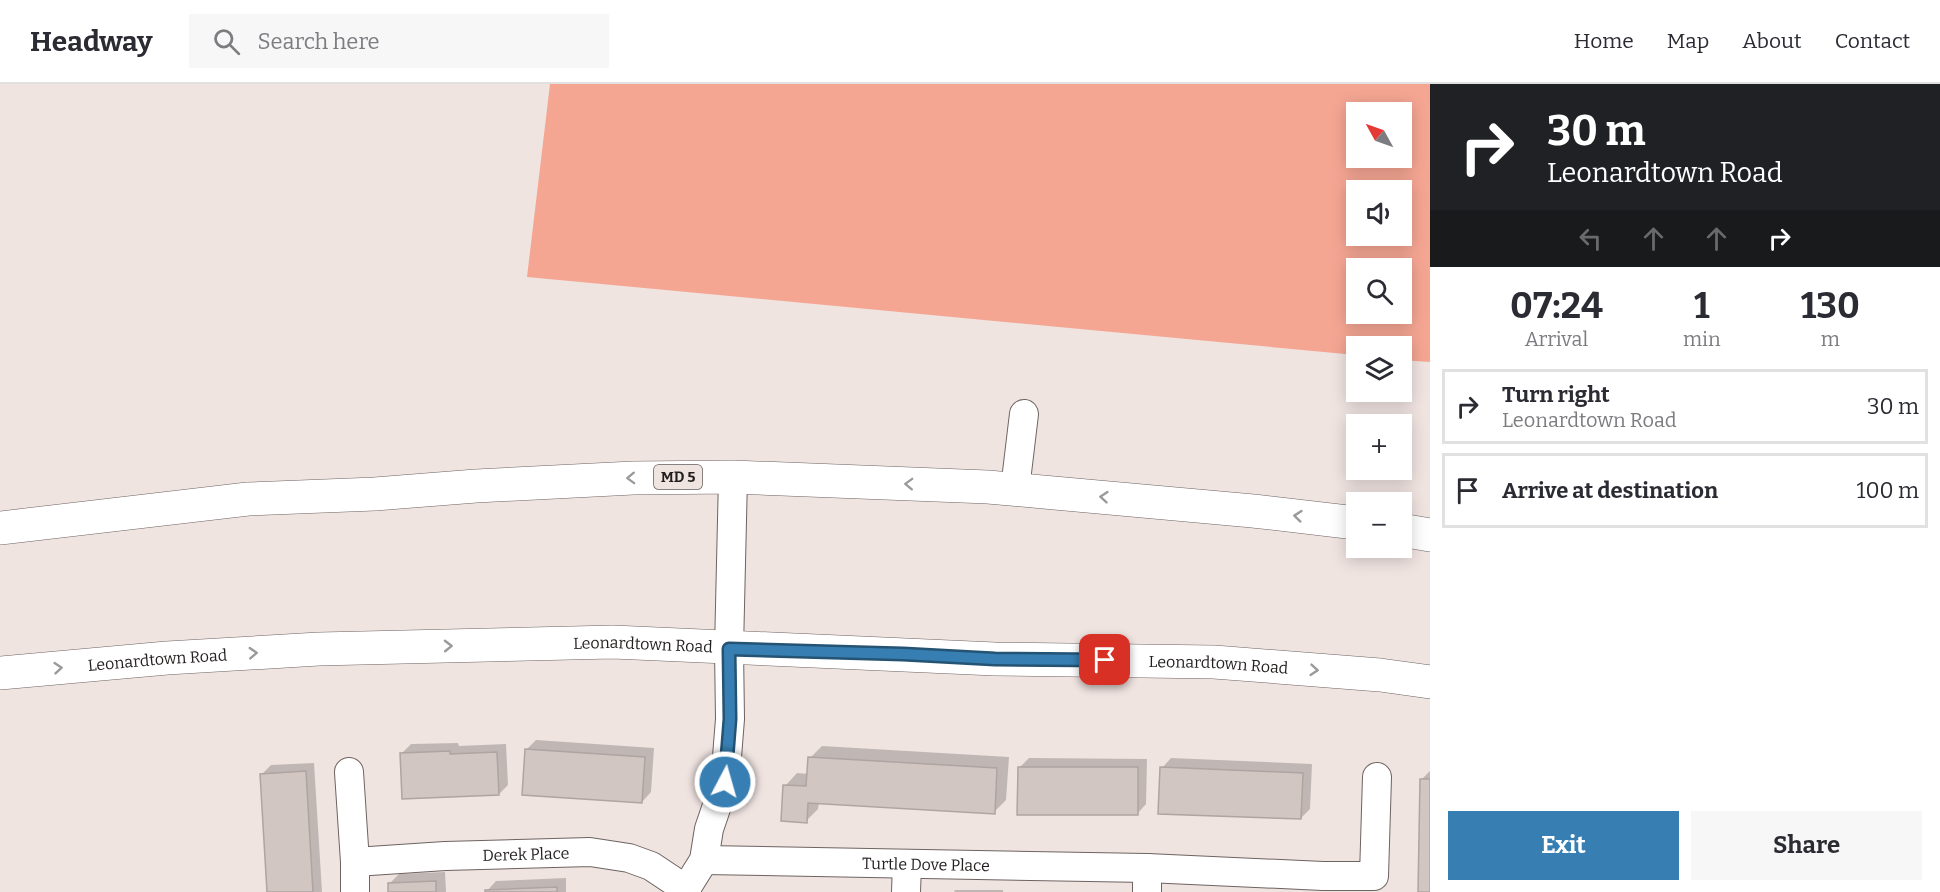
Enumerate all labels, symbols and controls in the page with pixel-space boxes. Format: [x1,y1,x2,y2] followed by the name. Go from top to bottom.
[189,14,609,68] search box
[30,25,153,58] text: Headway
[210,25,243,58] icon: search
[258,28,380,55] text: Search here
[1574,28,1634,54] text: Home
[1667,28,1709,54] text: Map
[1742,28,1802,54] text: About
[1835,28,1910,54] text: Contact
[1346,102,1412,168] north arrow
[1346,102,1412,558] map controls
[1547,106,1646,156] text: 30 m
[1448,108,1526,186] icon: right
[1547,157,1783,189] text: Leonardtown Road
[1346,180,1412,246] button: sound
[1574,222,1607,255] icon: left
[1637,222,1670,255] icon: ahead
[1700,222,1733,255] icon: ahead
[1763,222,1796,255] icon: right
[1346,258,1412,324] button: search
[1510,284,1603,328] text: 07:24
[1694,284,1710,328] text: 1
[1801,284,1860,328] text: 130
[1525,327,1588,351] text: Arrival
[1683,327,1721,351] text: min
[1821,327,1840,351] text: m
[1346,336,1412,402] button: layers
[1502,381,1610,408] text: Turn right
[1451,390,1484,423] icon: right
[1867,393,1919,420] text: 30 m
[1502,408,1677,432] text: Leonardtown Road
[1346,414,1412,480] button: +
[654,465,702,489] road number: MD 5
[626,472,635,484] one-way arrow
[1451,474,1484,507] icon: arrive
[905,477,914,490] one-way arrow
[1502,477,1718,504] text: Arrive at destination
[1856,477,1919,504] text: 100 m
[1099,491,1108,504] one-way arrow
[1346,492,1412,558] button: −
[1293,510,1303,523] one-way arrow
[573,633,714,656] street label: Leonardtown Road
[1079,634,1130,685] pin
[443,640,452,652] one-way arrow
[1088,643,1121,676] icon: arrive
[87,645,228,675] street label: Leonardtown Road
[248,647,257,660] one-way arrow
[1148,652,1290,678] street label: Leonardtown Road
[54,662,63,675] one-way arrow
[1309,663,1318,676] one-way arrow
[693,750,757,814] position arrow
[1448,811,1679,880] button: Exit
[1691,811,1922,880] button: Share
[482,844,570,865] street label: Derek Place
[862,854,990,875] street label: Turtle Dove Place

